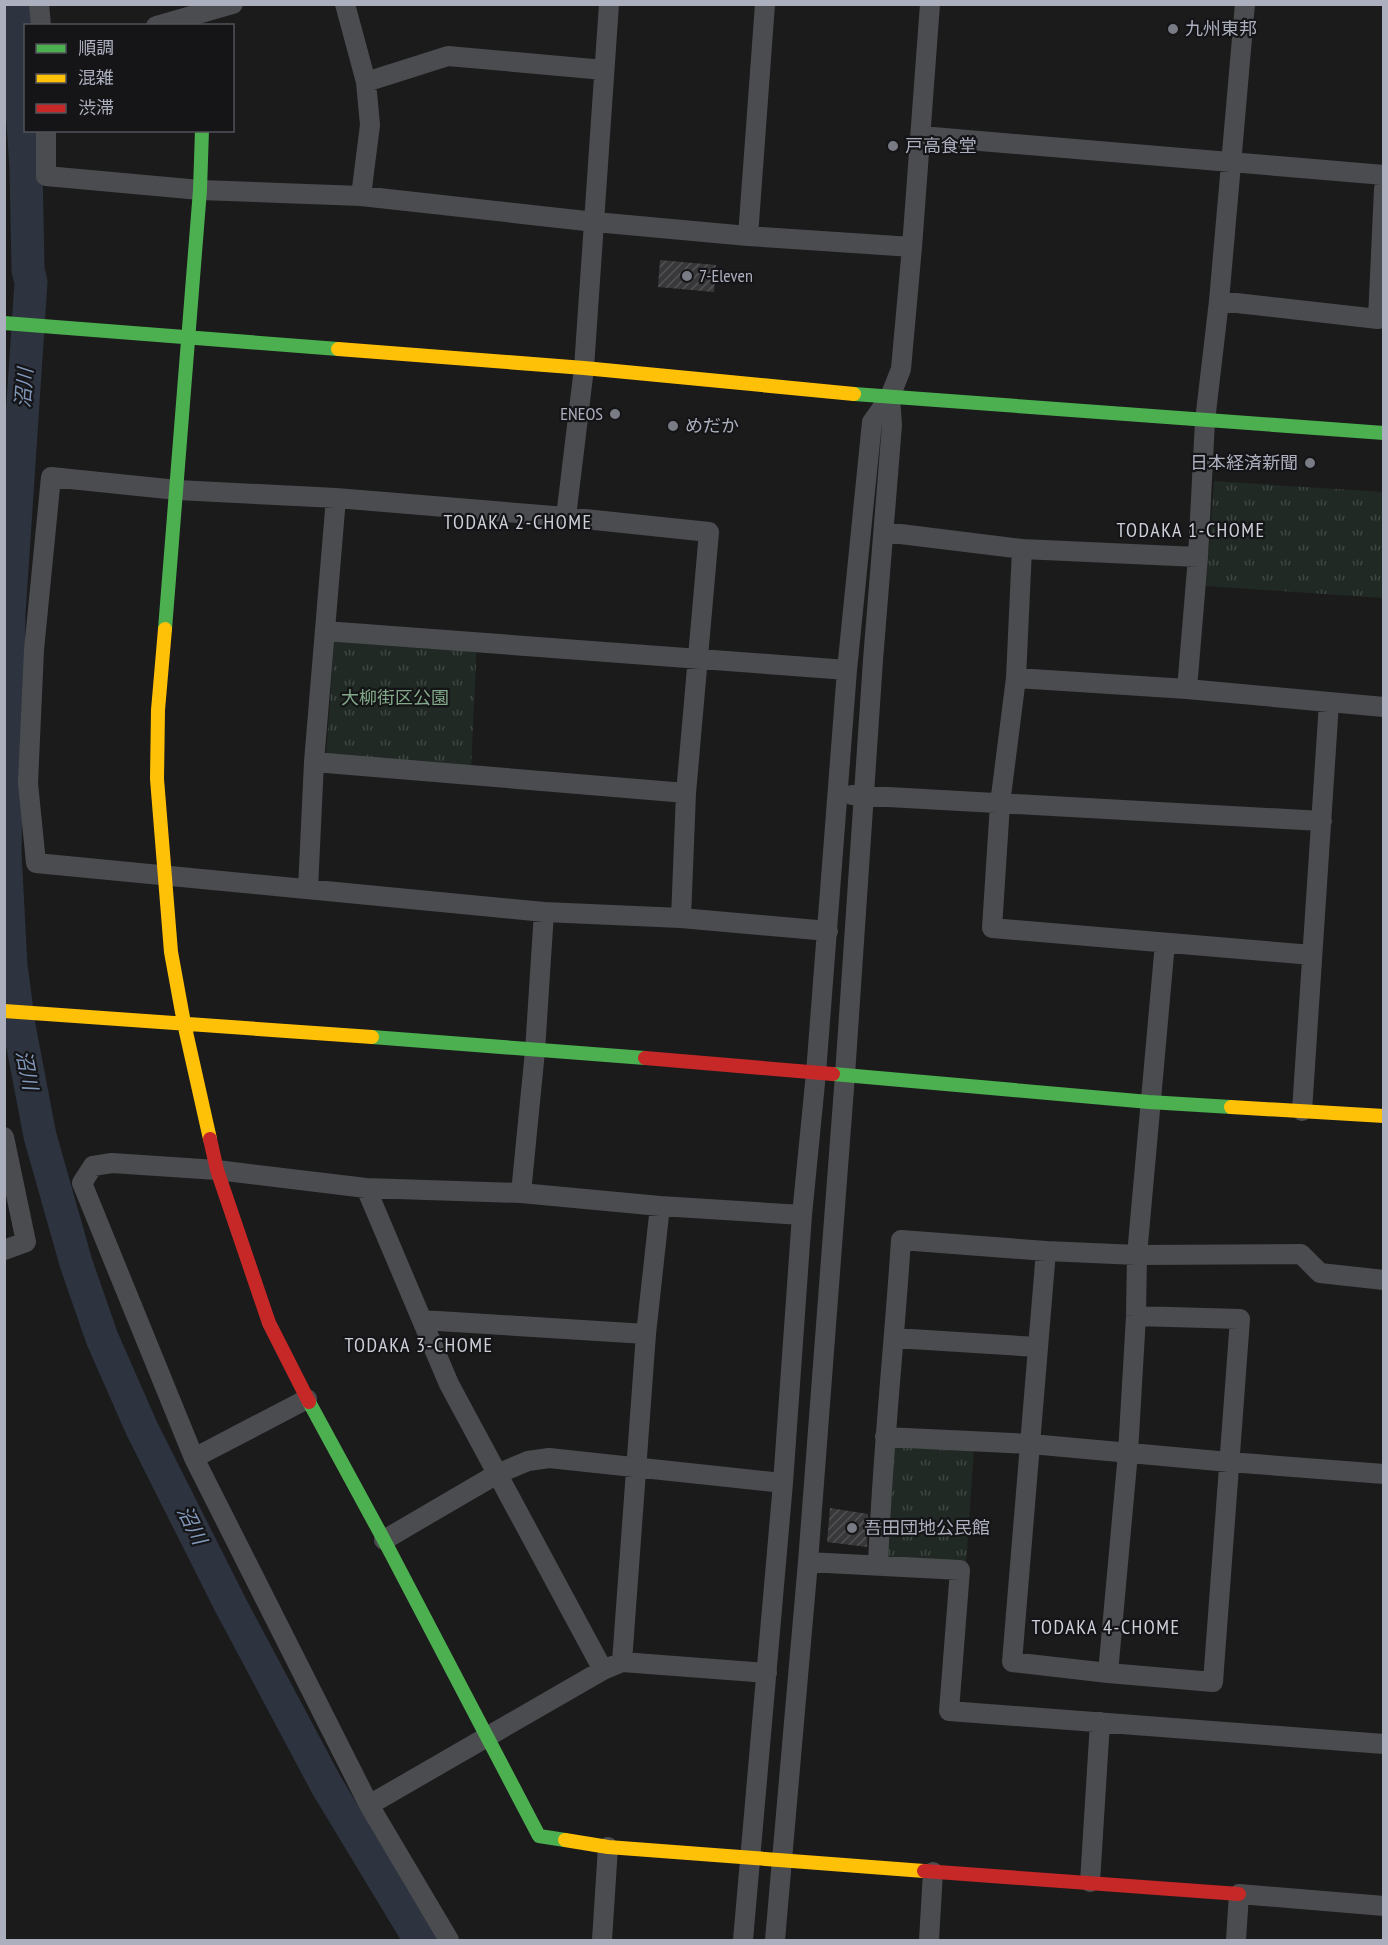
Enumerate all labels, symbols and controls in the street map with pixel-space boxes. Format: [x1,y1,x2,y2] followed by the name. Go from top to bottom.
[1185,17,1257,40] place label: 九州東邦
[1166,22,1180,36] marker: 九州東邦
[24,24,234,132] legend
[78,36,114,59] text: 順調
[78,66,114,89] text: 混雑
[78,96,114,119] text: 渋滞
[905,134,977,157] place label: 戸高食堂
[886,139,900,153] marker: 戸高食堂
[699,264,753,287] place label: 7-Eleven
[680,269,694,283] marker: 7-Eleven
[10,365,39,409] water label: 沼川
[560,402,603,425] place label: ENEOS
[608,407,622,421] marker: ENEOS
[685,414,739,437] place label: めだか
[666,419,680,433] marker: めだか
[1190,451,1298,474] place label: 日本経済新聞
[1303,456,1317,470] marker: 日本経済新聞
[443,509,593,535] district label: TODAKA 2-CHOME
[1116,517,1266,543] district label: TODAKA 1-CHOME
[341,686,449,709] park label: 大柳街区公園
[10,1048,44,1094] water label: 沼川
[344,1332,494,1358] district label: TODAKA 3-CHOME
[171,1501,214,1551] water label: 沼川
[864,1516,990,1539] place label: 吾田団地公民館
[845,1521,859,1535] marker: 吾田団地公民館
[1031,1614,1181,1640] district label: TODAKA 4-CHOME

